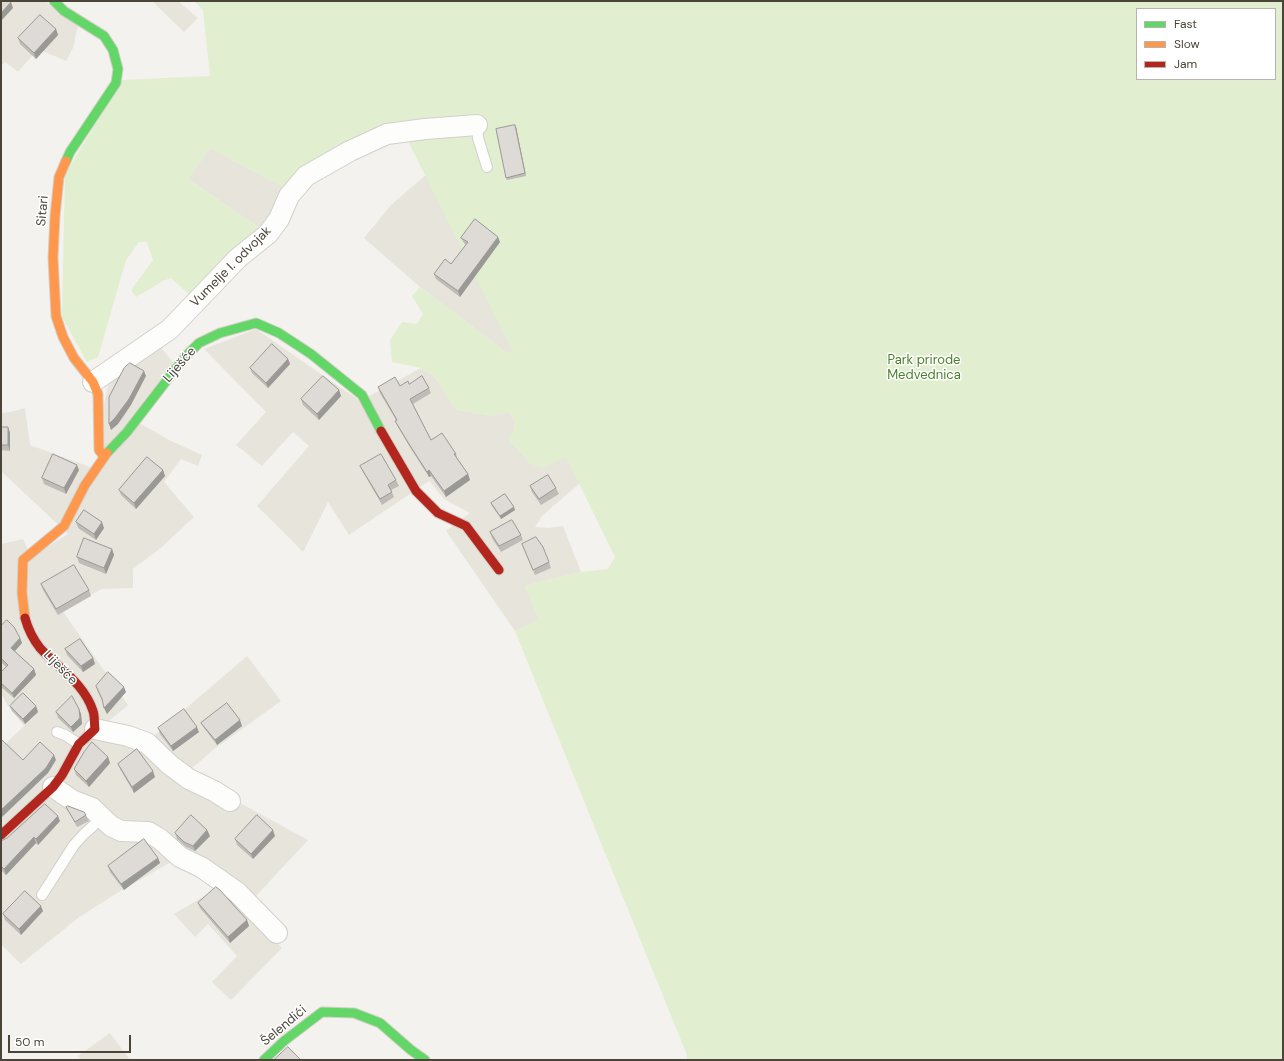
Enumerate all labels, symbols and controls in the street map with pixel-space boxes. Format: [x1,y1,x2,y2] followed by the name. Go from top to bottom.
[1136,8,1276,80] legend
[1174,16,1197,32] text: Fast
[1174,36,1200,52] text: Slow
[1174,56,1197,72] text: Jam
[34,195,52,227] street label: Sitari
[187,223,275,311] street label: Vumelje I. odvojak
[160,344,200,386] street label: Liješće
[887,353,961,384] park label: Park prirode Medvednica
[40,648,80,688] street label: Liješće
[258,1003,310,1049] street label: Šelendići
[10,1027,133,1053] scale bar
[15,1034,44,1050] text: 50 m

